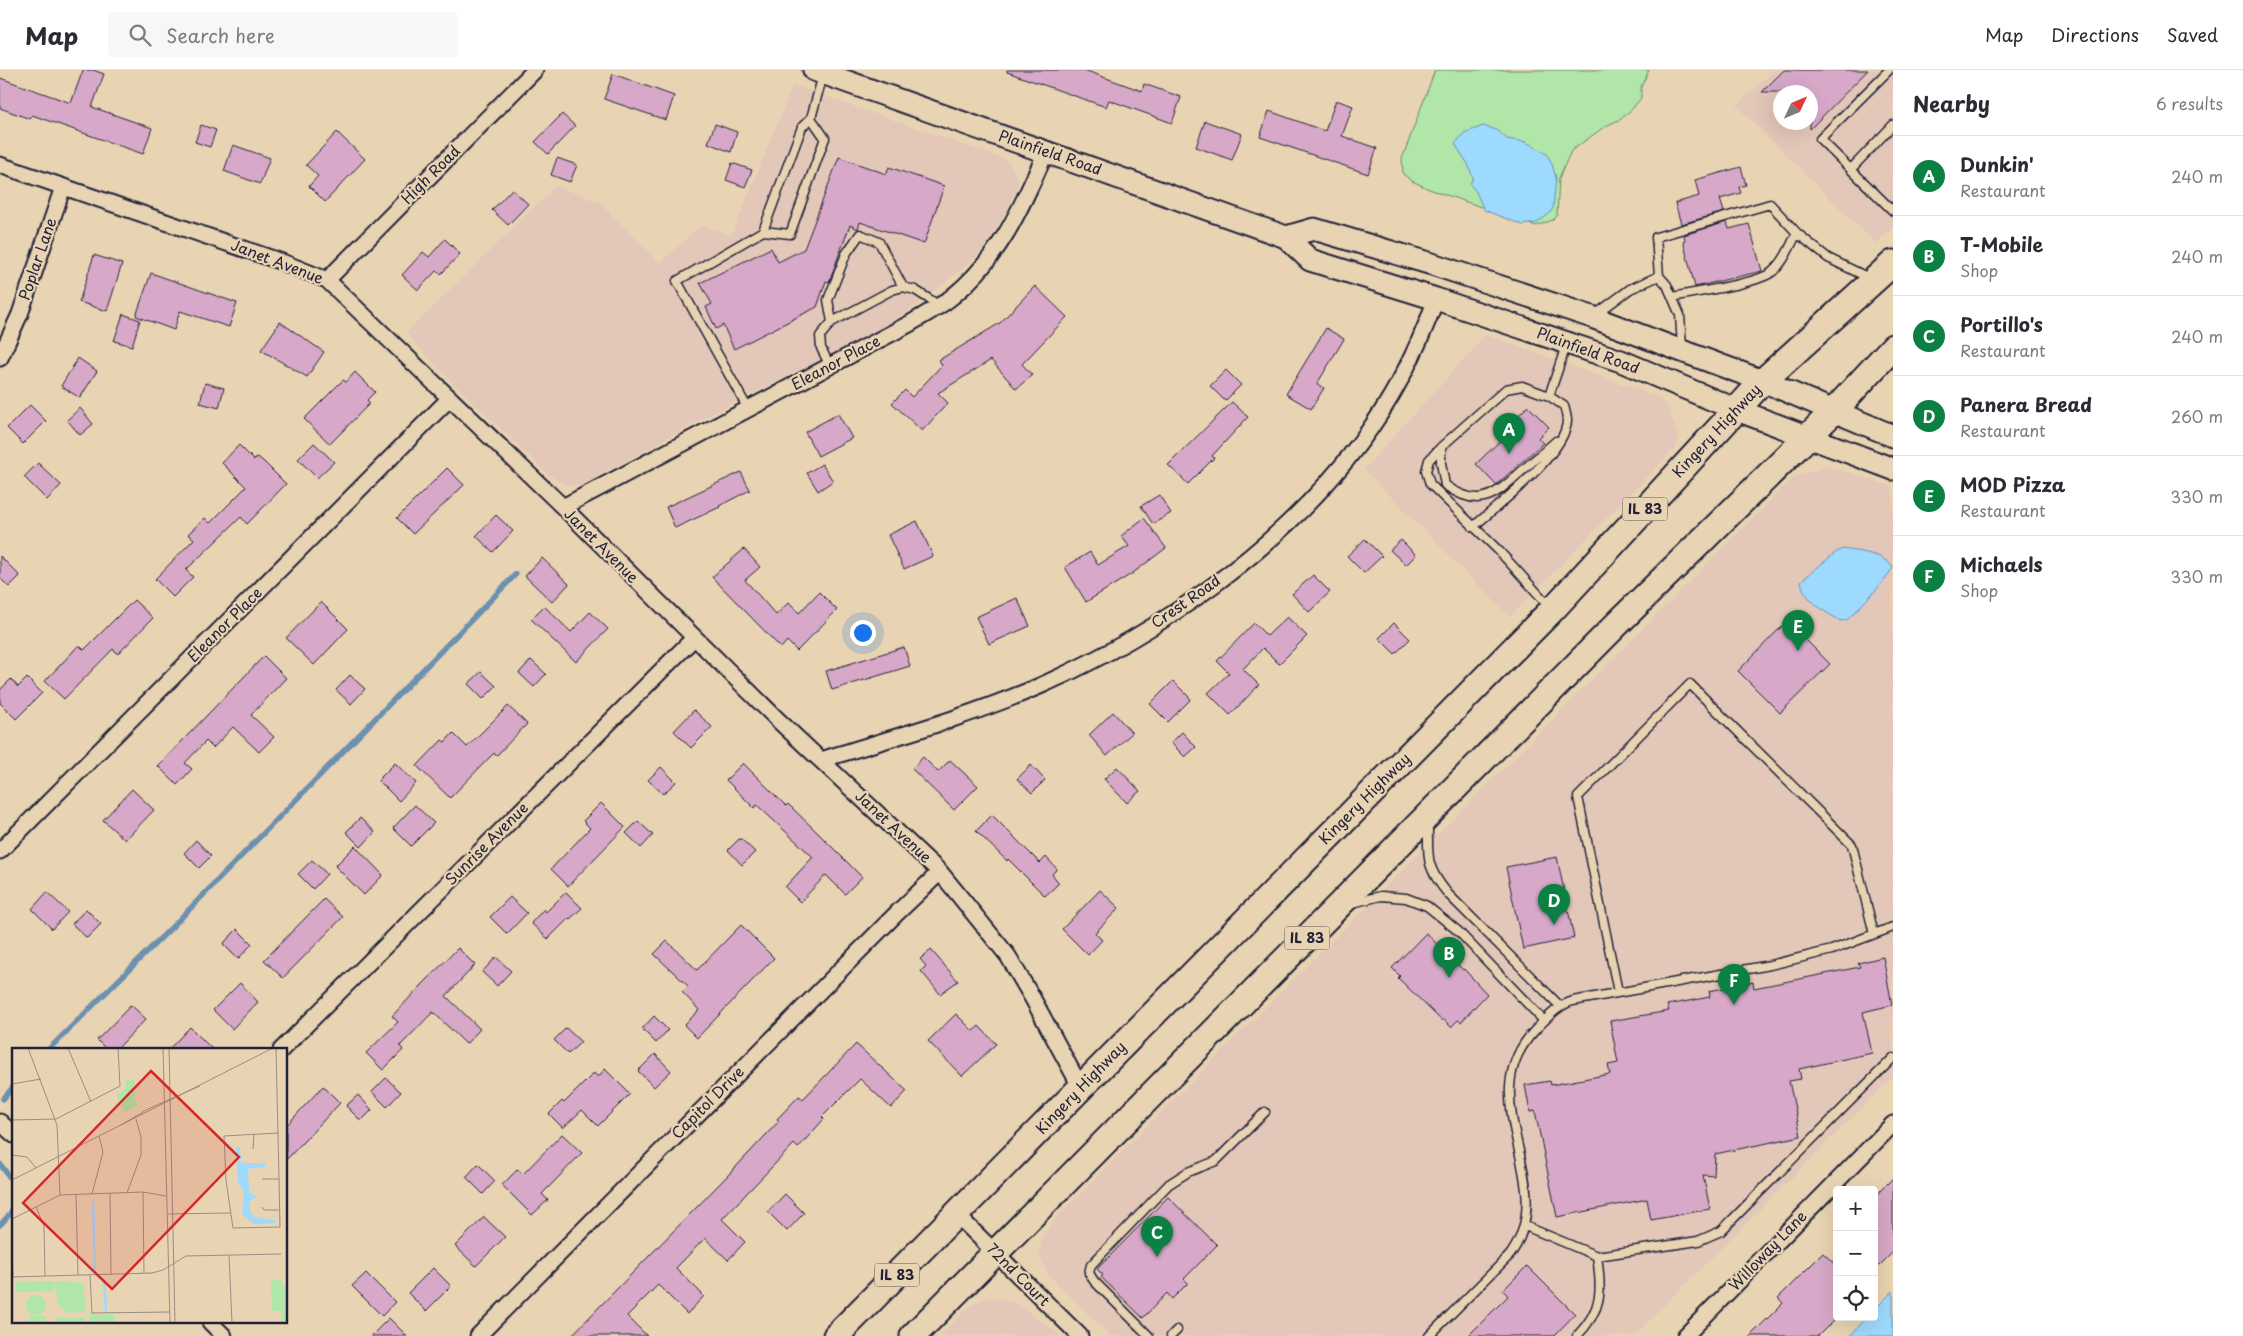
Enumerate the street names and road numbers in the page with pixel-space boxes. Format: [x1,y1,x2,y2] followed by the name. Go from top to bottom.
[996,123,1105,180] street label: Plainfield Road
[395,139,465,209] street label: High Road
[12,214,61,303] street label: Poplar Lane
[228,232,327,289] street label: Janet Avenue
[1534,320,1643,379] street label: Plainfield Road
[787,329,884,395] street label: Eleanor Place
[1666,378,1766,482] street label: Kingery Highway
[1622,498,1668,520] road number: IL 83
[560,502,645,587] street label: Janet Avenue
[1146,568,1225,633] street label: Crest Road
[181,581,267,667] street label: Eleanor Place
[1313,747,1415,849] street label: Kingery Highway
[851,784,937,868] street label: Janet Avenue
[439,796,533,890] street label: Sunrise Avenue
[1284,926,1330,950] road number: IL 83
[1029,1035,1130,1139] street label: Kingery Highway
[665,1060,749,1144] street label: Capitol Drive
[1722,1204,1811,1295] street label: Willoway Lane
[982,1237,1056,1311] street label: 72nd Court
[874,1264,920,1286] road number: IL 83

